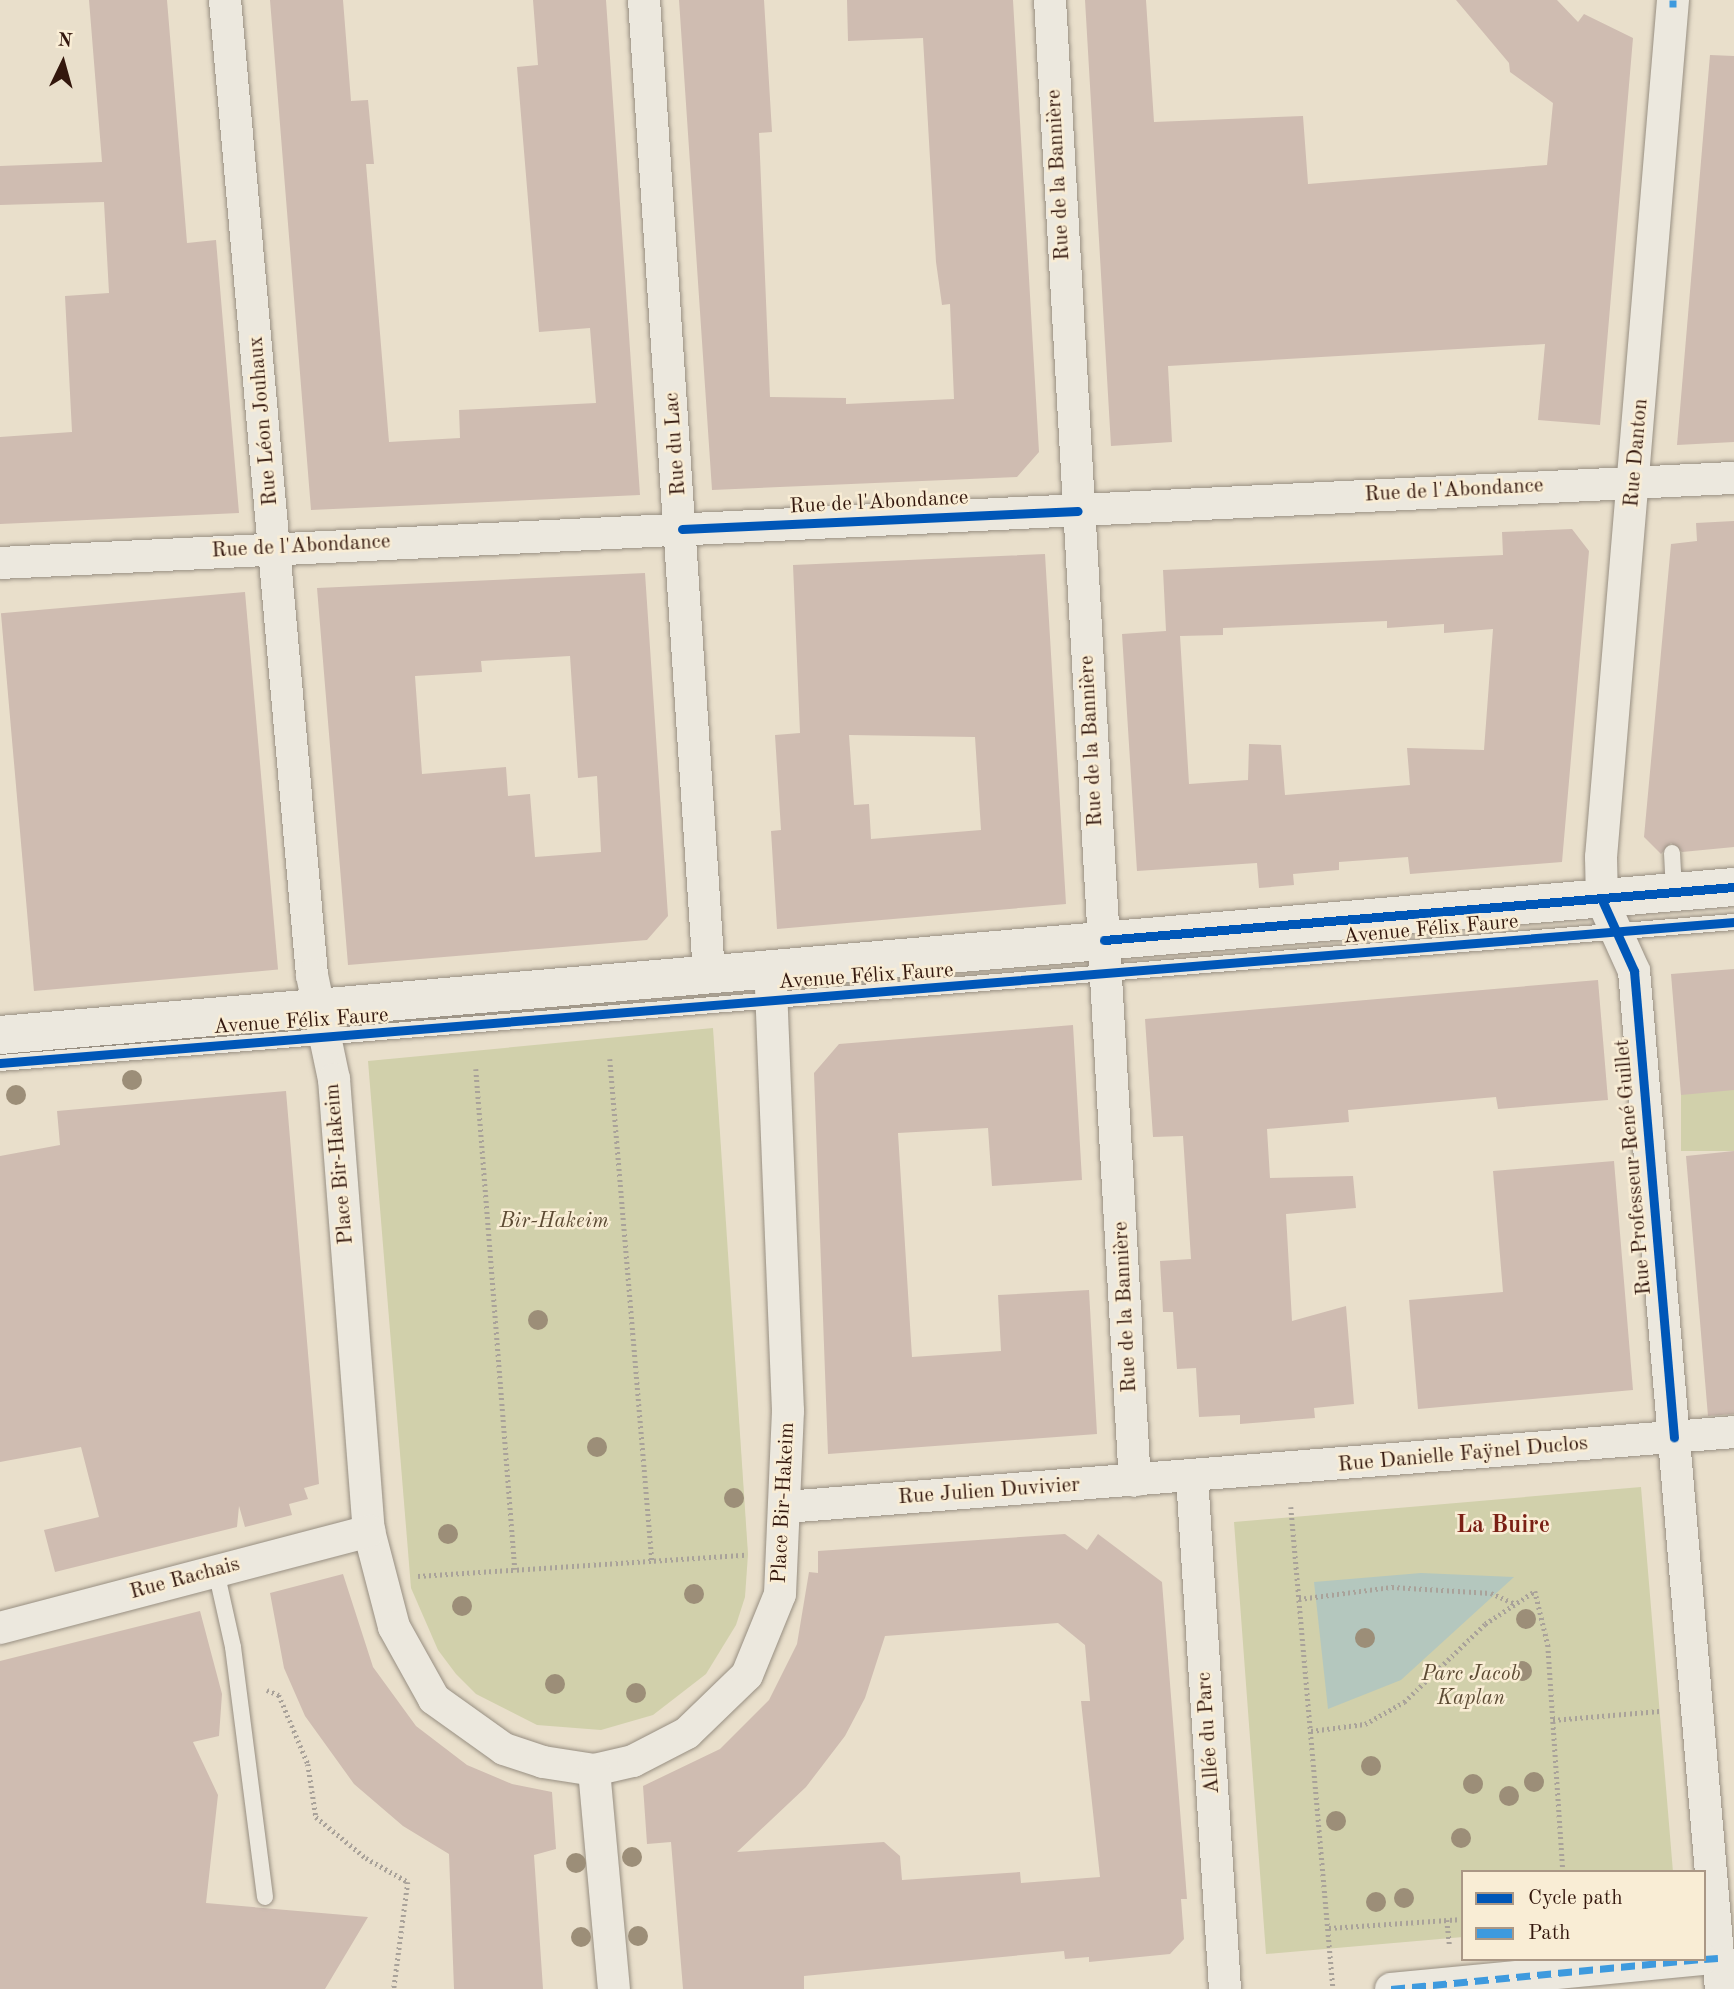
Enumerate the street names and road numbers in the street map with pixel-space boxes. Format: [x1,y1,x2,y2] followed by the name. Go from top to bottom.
[1042,89,1076,261] street label: Rue de la Bannière
[244,335,284,507] street label: Rue Léon Jouhaux
[660,392,692,496] street label: Rue du Lac
[1620,398,1654,508] street label: Rue Danton
[1364,474,1544,508] street label: Rue de l'Abondance
[789,486,969,520] street label: Rue de l'Abondance
[211,530,391,564] street label: Rue de l'Abondance
[1075,655,1109,827] street label: Rue de la Bannière
[1342,910,1520,950] street label: Avenue Félix Faure
[777,958,955,996] street label: Avenue Félix Faure
[212,1003,390,1041] street label: Avenue Félix Faure
[1610,1038,1658,1296] street label: Rue Professeur René Guillet
[320,1083,360,1245] street label: Place Bir-Hakeim
[1109,1221,1143,1393] street label: Rue de la Bannière
[767,1422,801,1584] street label: Place Bir-Hakeim
[1337,1432,1589,1478] street label: Rue Danielle Faÿnel Duclos
[897,1473,1081,1511] street label: Rue Julien Duvivier
[127,1552,243,1606] street label: Rue Rachais
[1192,1671,1226,1795] street label: Allée du Parc

